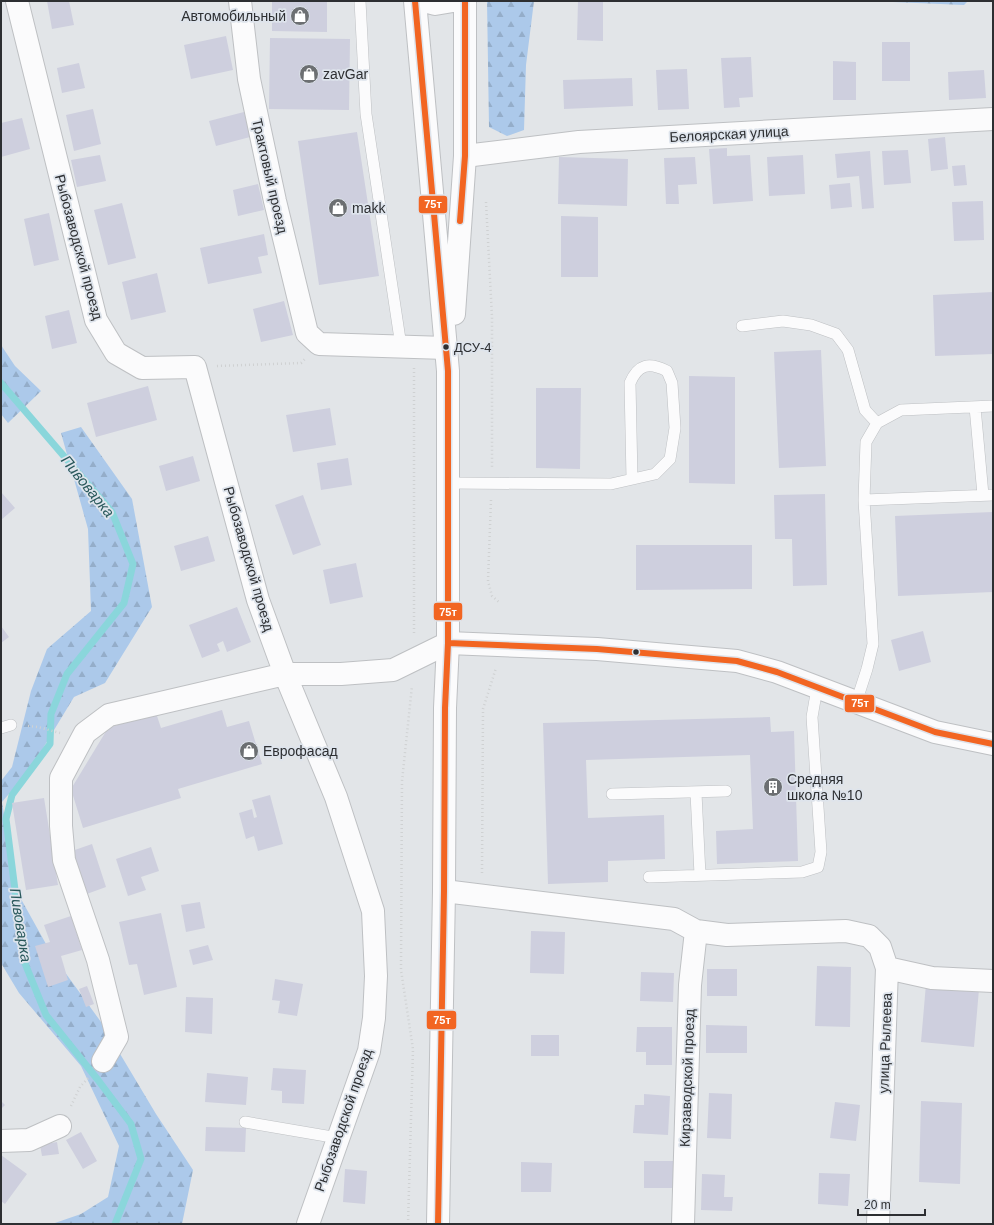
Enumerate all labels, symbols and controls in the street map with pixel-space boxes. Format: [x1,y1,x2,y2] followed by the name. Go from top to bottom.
[289,5,311,27] shop icon: Автомобильный
[181,8,286,24] place label: Автомобильный
[298,63,320,85] shop icon: zavGar
[323,66,368,82] place label: zavGar
[249,117,291,235] street label: Трактовый проезд
[669,123,789,145] street label: Белоярская улица
[52,173,106,321] street label: Рыбозаводской проезд
[418,195,448,214] line badge: 75т
[327,197,349,219] shop icon: makk
[424,198,442,210] text: 75т
[352,200,386,216] place label: makk
[454,340,492,355] place label: ДСУ-4
[441,342,451,352] marker: ДСУ-4
[58,452,118,520] water label: Пивоварка
[221,485,277,633] street label: Рыбозаводской проезд
[433,602,463,621] line badge: 75т
[439,606,457,618] text: 75т
[631,647,641,657] unlabelled marker
[844,694,875,713] line badge: 75т
[851,697,869,709] text: 75т
[238,740,260,762] shop icon: Еврофасад
[263,743,338,759] place label: Еврофасад
[787,771,863,803] place label: Средняя школа №10
[762,776,784,798] building icon: Средняя школа №10
[7,887,35,963] water label: Пивоварка
[875,992,895,1094] street label: улица Рылеева
[677,1009,697,1147] street label: Кирзаводской проезд
[426,1010,457,1030] line badge: 75т
[433,1014,451,1026] text: 75т
[311,1047,375,1193] street label: Рыбозаводской проезд
[858,1191,925,1217] scale bar
[864,1198,891,1212] text: 20 m

